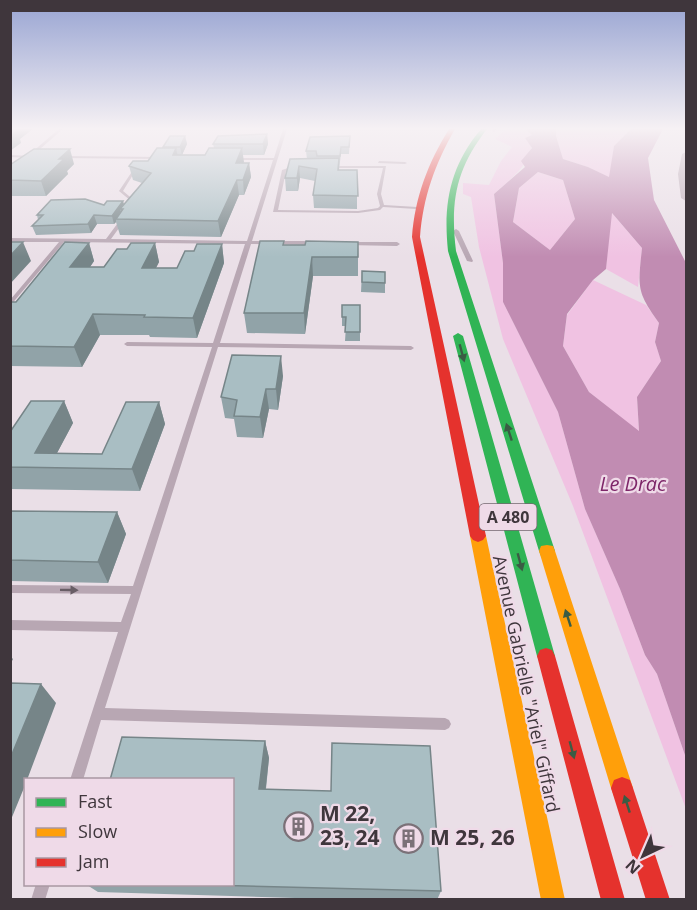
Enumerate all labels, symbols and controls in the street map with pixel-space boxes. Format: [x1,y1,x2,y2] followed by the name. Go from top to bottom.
[458,344,468,363] one-way arrow
[504,423,513,441] one-way arrow
[600,470,667,497] water label: Le Drac
[480,504,536,530] road number: A 480
[488,553,566,815] street label: Avenue Gabrielle "Ariel" Giffard
[516,553,525,571] one-way arrow
[59,585,78,594] one-way arrow
[563,609,572,627] one-way arrow
[567,741,577,759] one-way arrow
[24,778,234,886] legend
[78,789,112,813] text: Fast
[622,795,632,813] one-way arrow
[320,799,379,851] place label: M 22, 23, 24
[283,810,315,842] building icon: M 22, 23, 24
[78,819,117,843] text: Slow
[393,822,425,854] building icon: M 25, 26
[430,823,515,851] place label: M 25, 26
[613,826,673,886] north arrow
[76,849,110,873] text: Jam
[620,854,645,879] text: N

